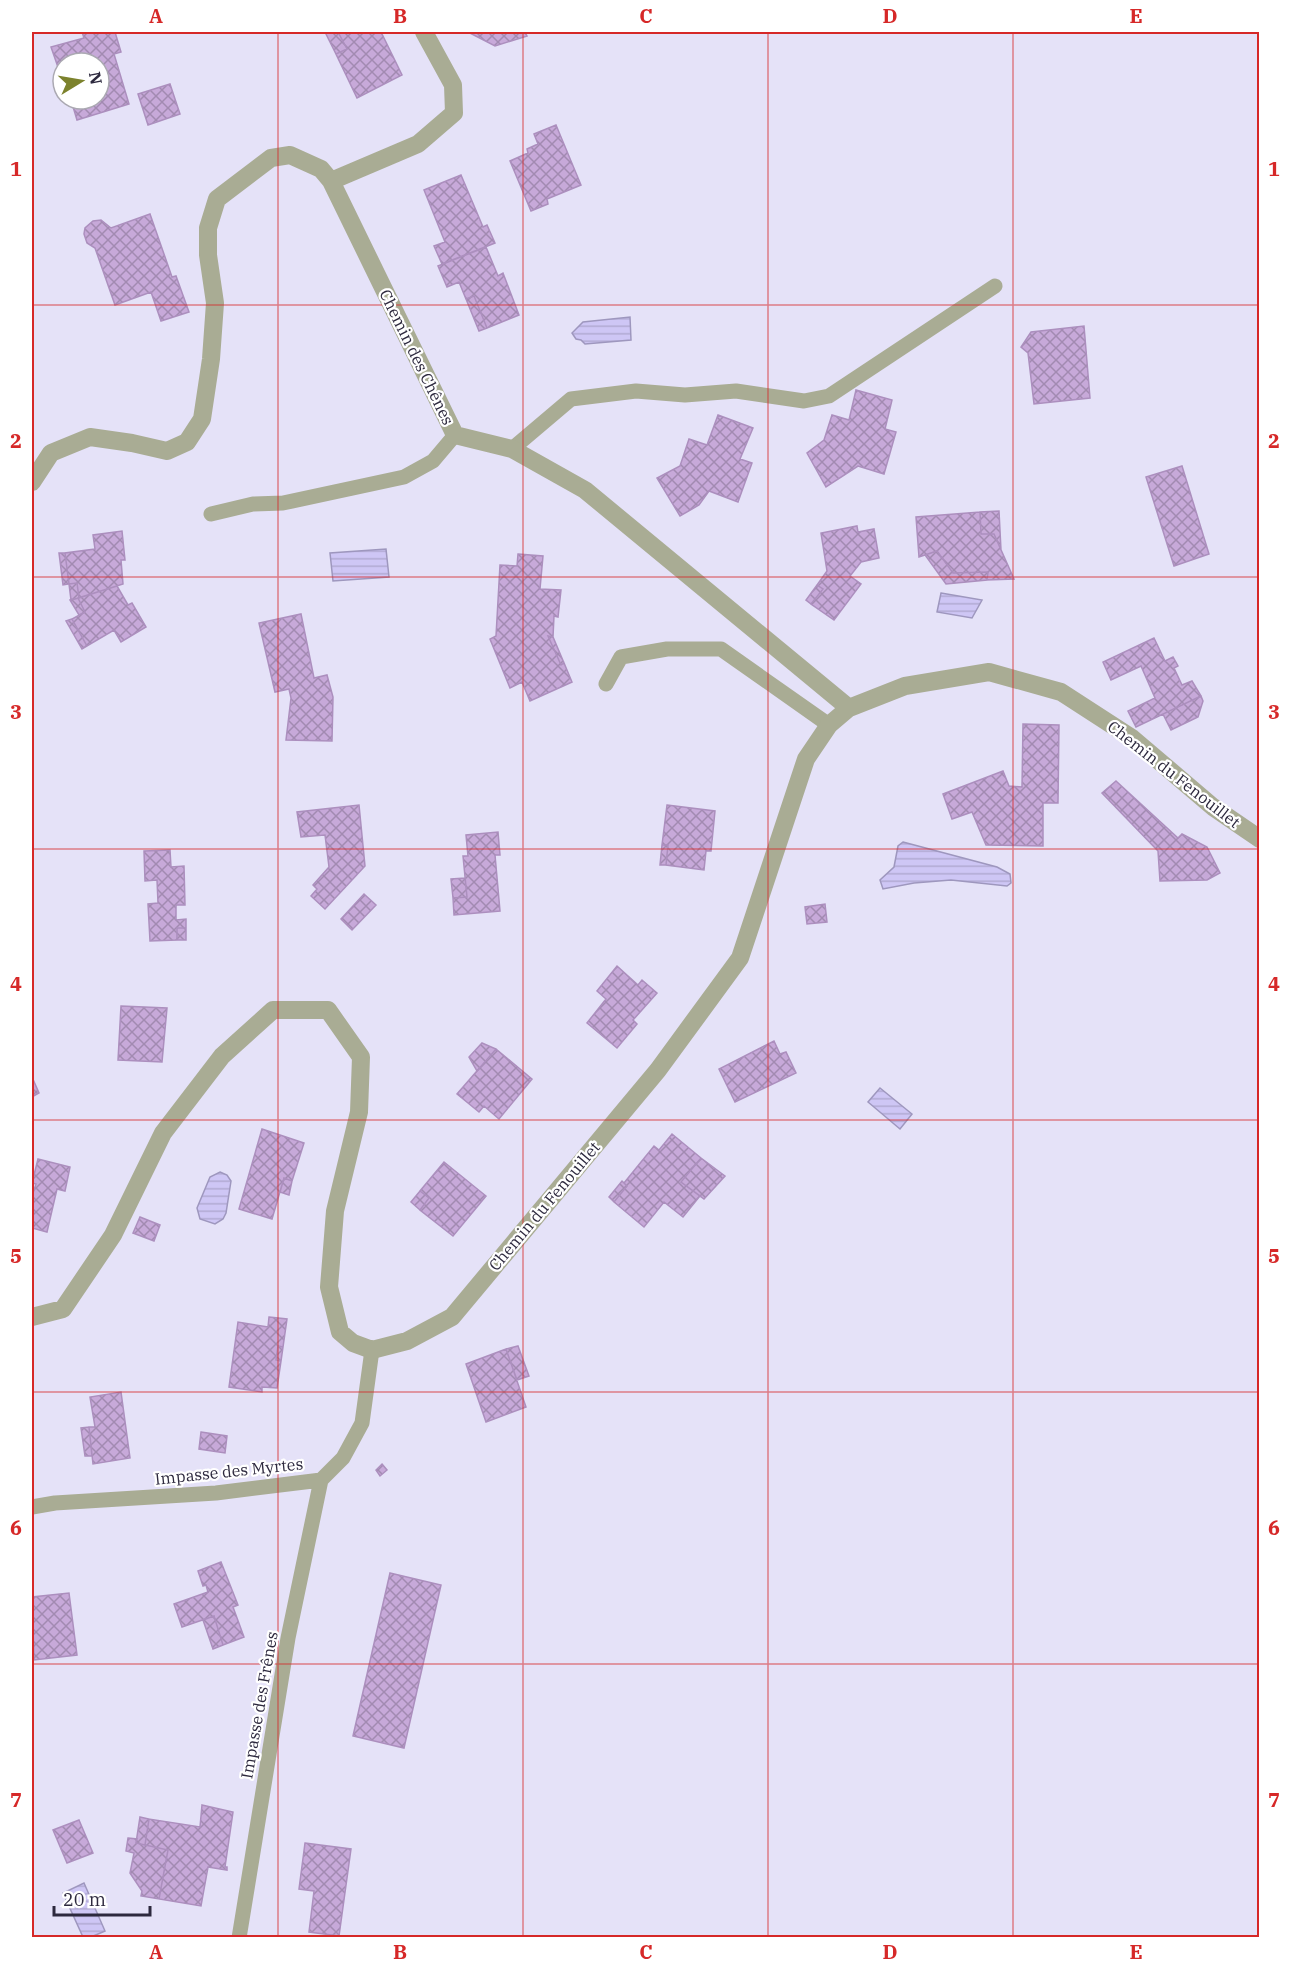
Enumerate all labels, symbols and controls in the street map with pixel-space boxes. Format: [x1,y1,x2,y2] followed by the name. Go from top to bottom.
[149,2,163,29] text: A
[393,2,407,29] text: B
[639,2,653,29] text: C
[882,2,898,29] text: D
[1129,2,1143,29] text: E
[51,51,111,111] north arrow
[85,70,107,86] text: N
[10,155,22,182] text: 1
[1268,155,1280,182] text: 1
[375,286,459,428] street label: Chemin des Chênes
[10,427,22,454] text: 2
[1268,427,1280,454] text: 2
[10,698,22,725] text: 3
[1268,698,1280,725] text: 3
[1104,716,1244,832] street label: Chemin du Fenouillet
[10,970,22,997] text: 4
[1268,970,1280,997] text: 4
[484,1137,604,1275] street label: Chemin du Fenouillet
[10,1242,22,1269] text: 5
[1268,1242,1280,1269] text: 5
[154,1453,304,1489] street label: Impasse des Myrtes
[10,1514,22,1541] text: 6
[1268,1514,1280,1541] text: 6
[236,1630,282,1780] street label: Impasse des Frênes
[10,1786,22,1813] text: 7
[1268,1786,1280,1813] text: 7
[54,1879,150,1917] scale bar
[63,1888,106,1911] text: 20 m
[149,1938,163,1965] text: A
[393,1938,407,1965] text: B
[639,1938,653,1965] text: C
[882,1938,898,1965] text: D
[1129,1938,1143,1965] text: E

